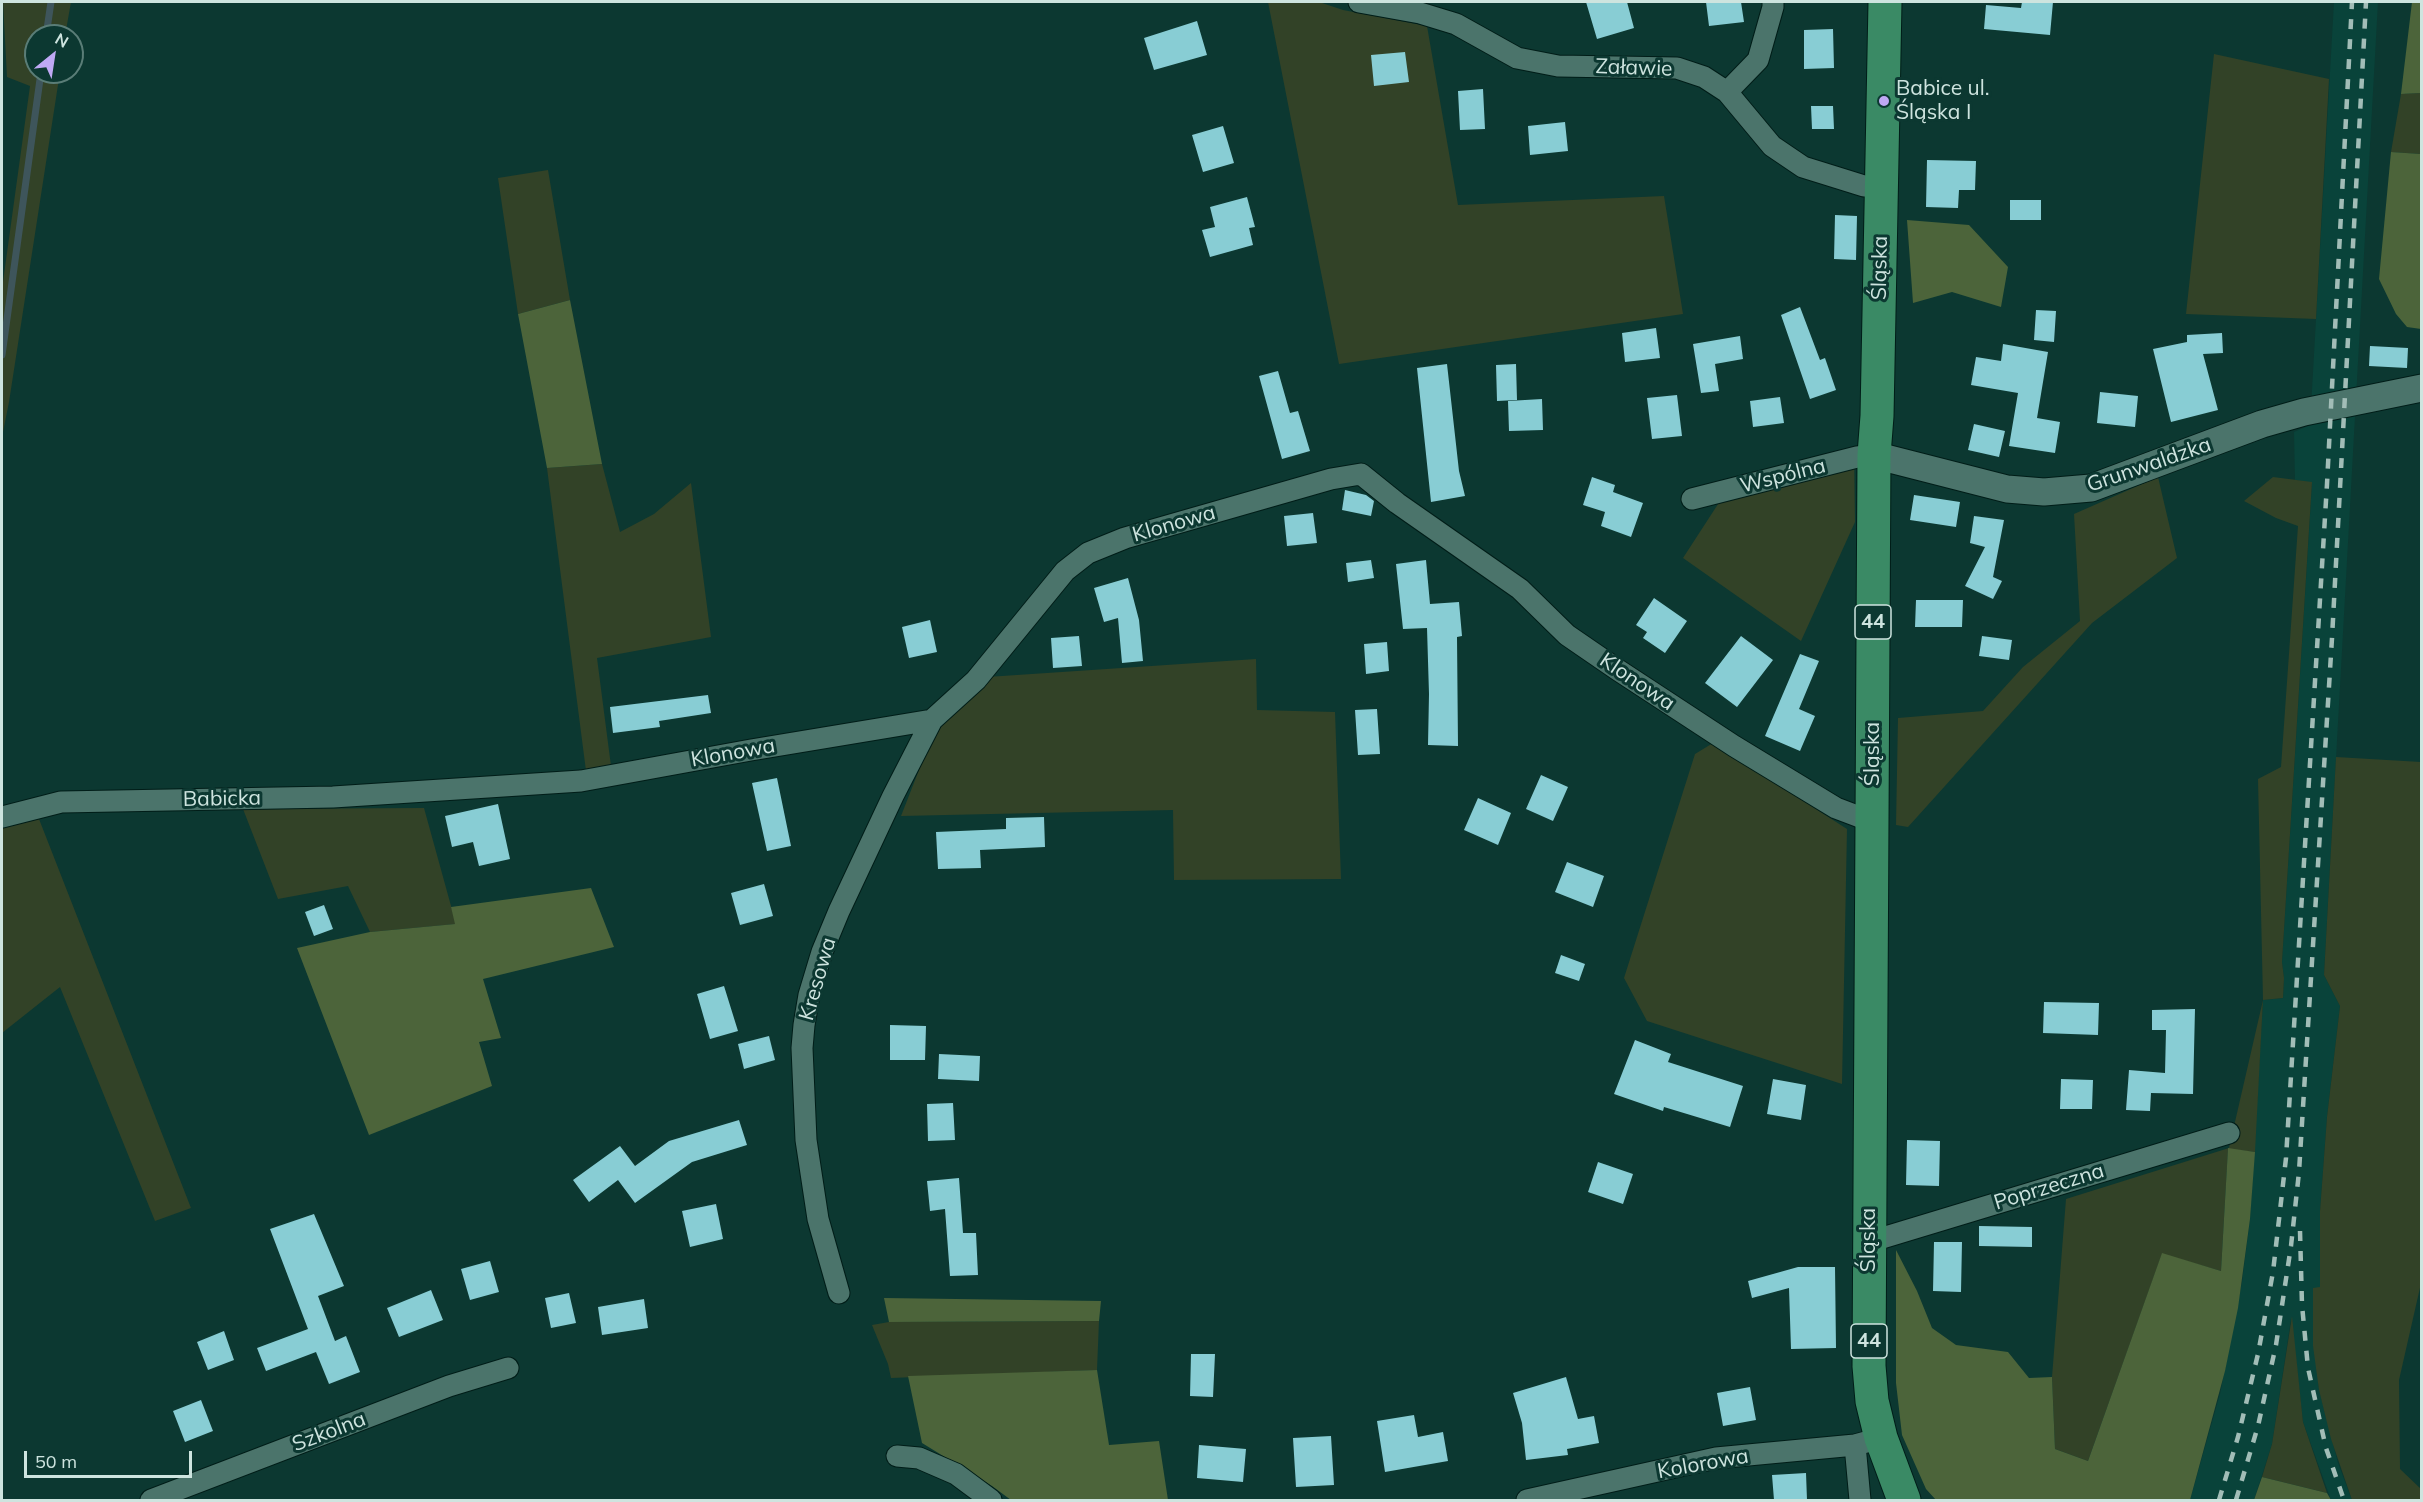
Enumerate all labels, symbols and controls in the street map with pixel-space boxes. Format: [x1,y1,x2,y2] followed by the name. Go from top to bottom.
[24,24,84,84] north arrow
[52,28,72,52] text: N
[1595,54,1673,82] street label: Załawie
[1896,76,1989,126] place label: Babice ul. Śląska I
[1877,94,1891,108] marker: Babice ul. Śląska I
[1867,236,1893,300] street label: Śląska
[2084,432,2214,498] street label: Grunwaldzka
[1738,453,1828,499] street label: Wspólna
[1130,500,1218,548] street label: Klonowa
[1855,605,1891,639] road number: 44
[1595,648,1679,716] street label: Klonowa
[1860,722,1886,786] street label: Śląska
[689,733,777,773] street label: Klonowa
[183,786,261,812] street label: Babicka
[794,935,842,1023] street label: Kresowa
[1991,1158,2107,1216] street label: Poprzeczna
[1856,1208,1882,1272] street label: Śląska
[1851,1324,1887,1358] road number: 44
[289,1407,369,1457] street label: Szkolna
[27,1439,195,1477] scale bar
[1656,1444,1750,1484] street label: Kolorowa
[35,1450,77,1473] text: 50 m

